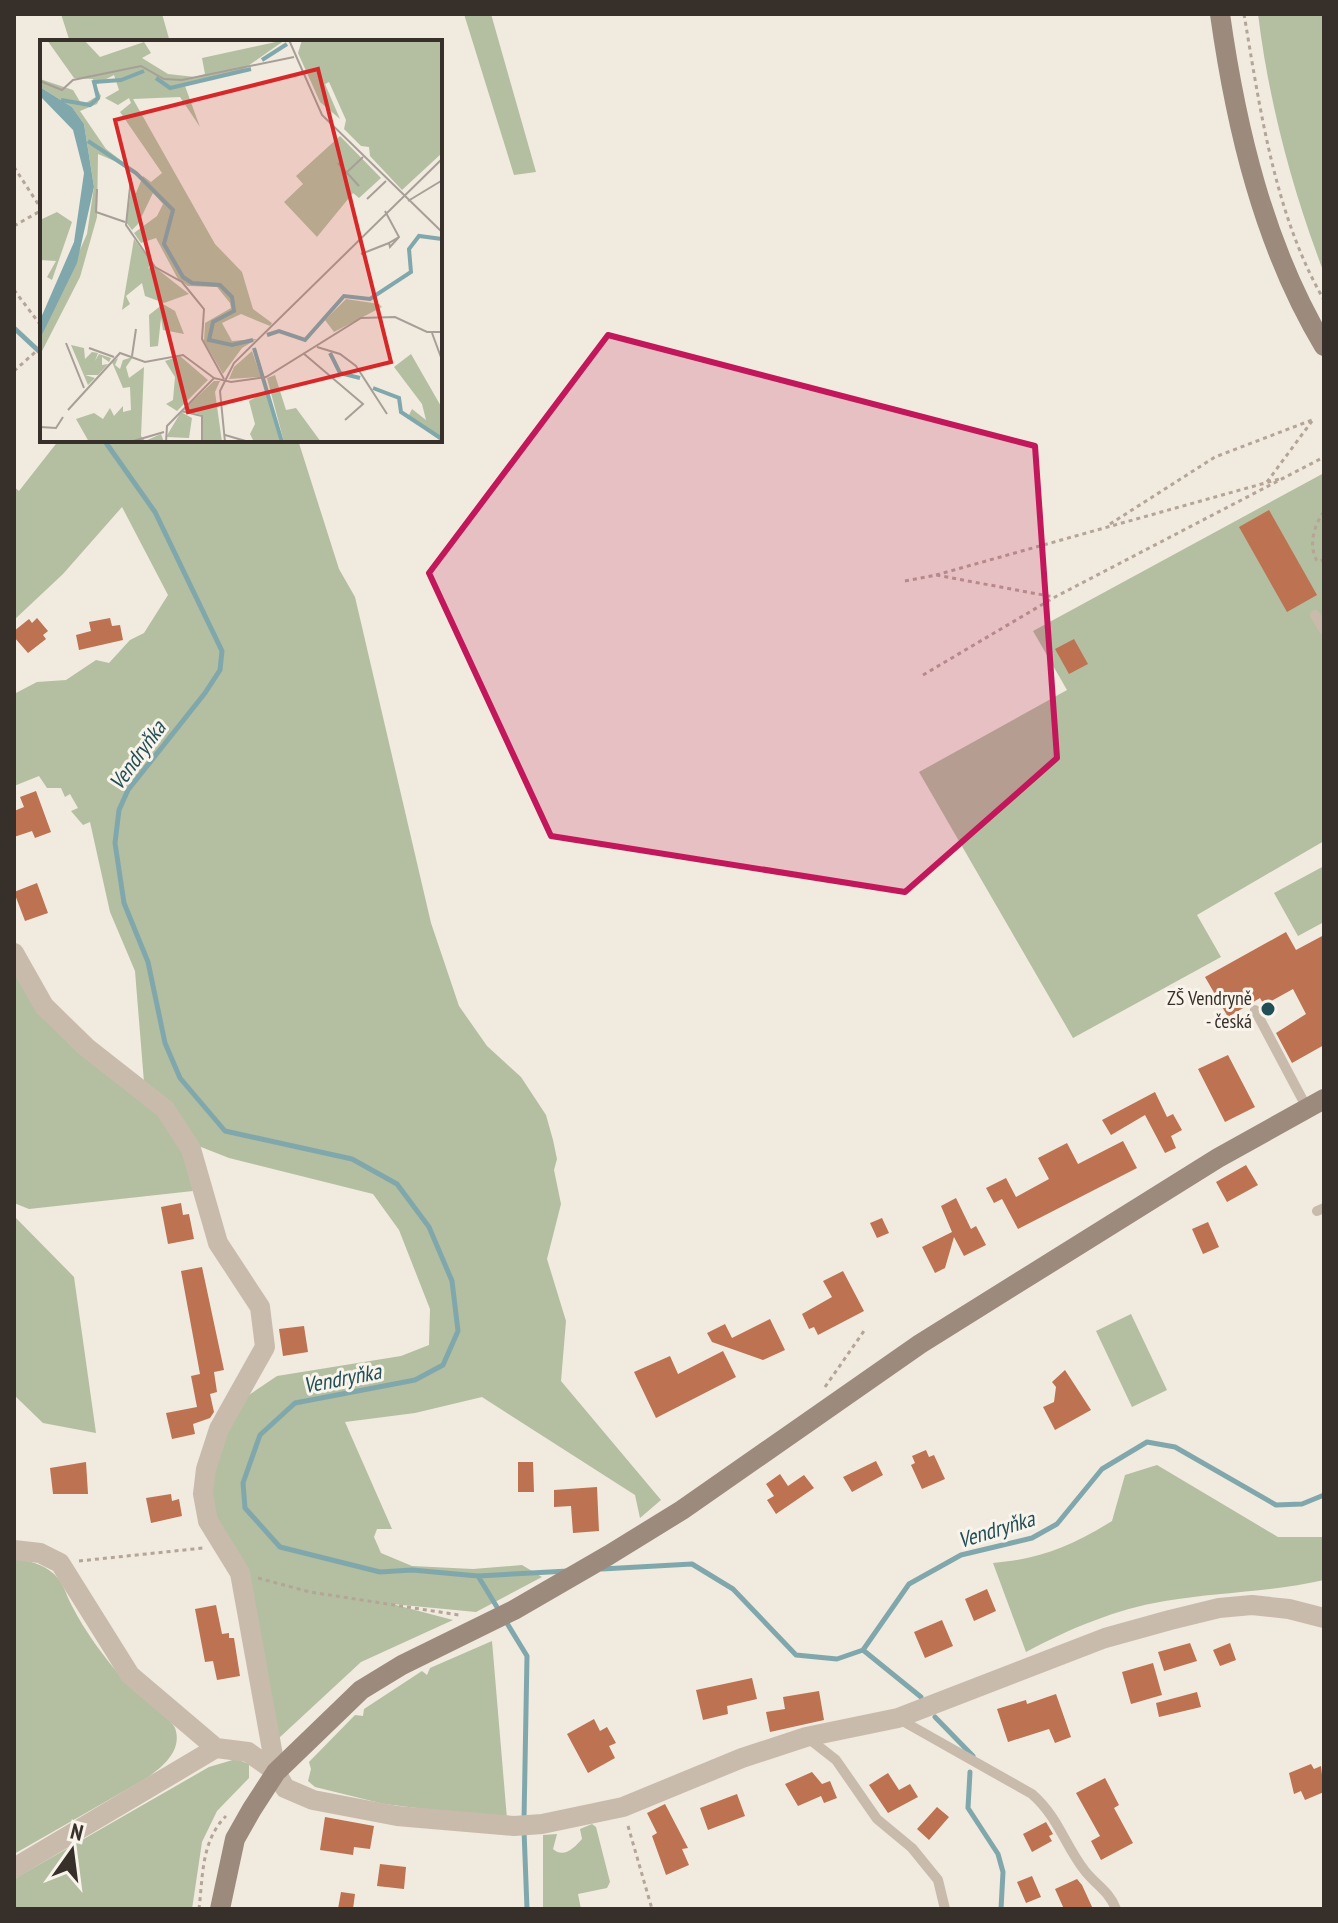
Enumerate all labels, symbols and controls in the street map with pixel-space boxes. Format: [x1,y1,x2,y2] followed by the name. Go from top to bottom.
[40,40,442,442] inset map
[103,714,172,795] water label: Vendryňka
[1167,985,1252,1034] place label: ZŠ Vendryně - česká
[1259,1000,1277,1018] marker: ZŠ Vendryně - česká
[301,1357,384,1399] water label: Vendryňka
[954,1504,1039,1554] water label: Vendryňka
[32,1811,112,1891] north arrow
[68,1817,86,1847] text: N

